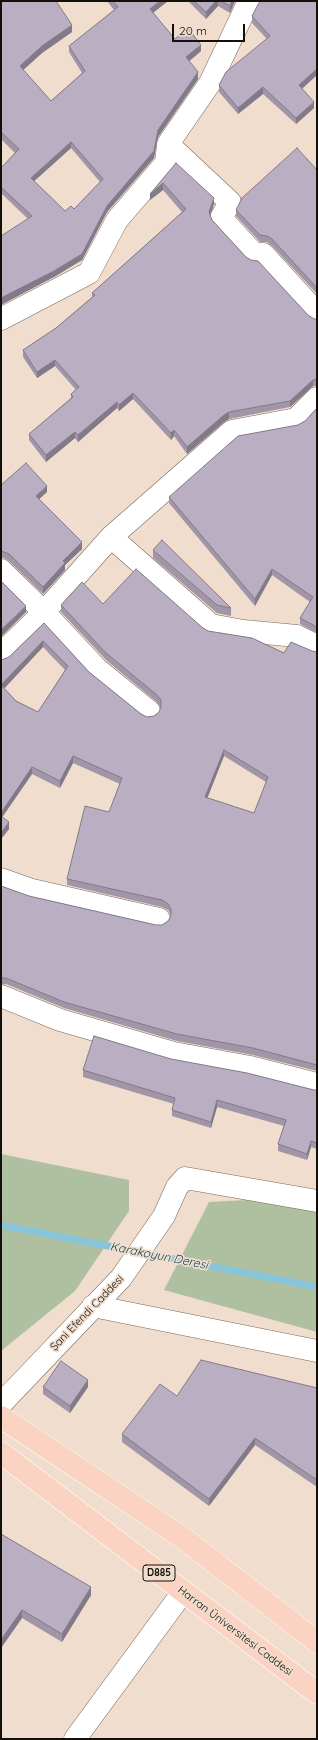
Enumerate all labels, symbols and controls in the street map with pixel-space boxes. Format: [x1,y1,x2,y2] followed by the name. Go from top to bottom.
[174,16,247,42] scale bar
[179,23,207,38] text: 20 m
[109,1239,209,1273] water label: Karakoyun Deresi
[48,1272,126,1354] street label: Şani Efendi Caddesi
[143,1565,175,1581] road number: D885
[175,1583,295,1679] street label: Harran Üniversitesi Caddesi

